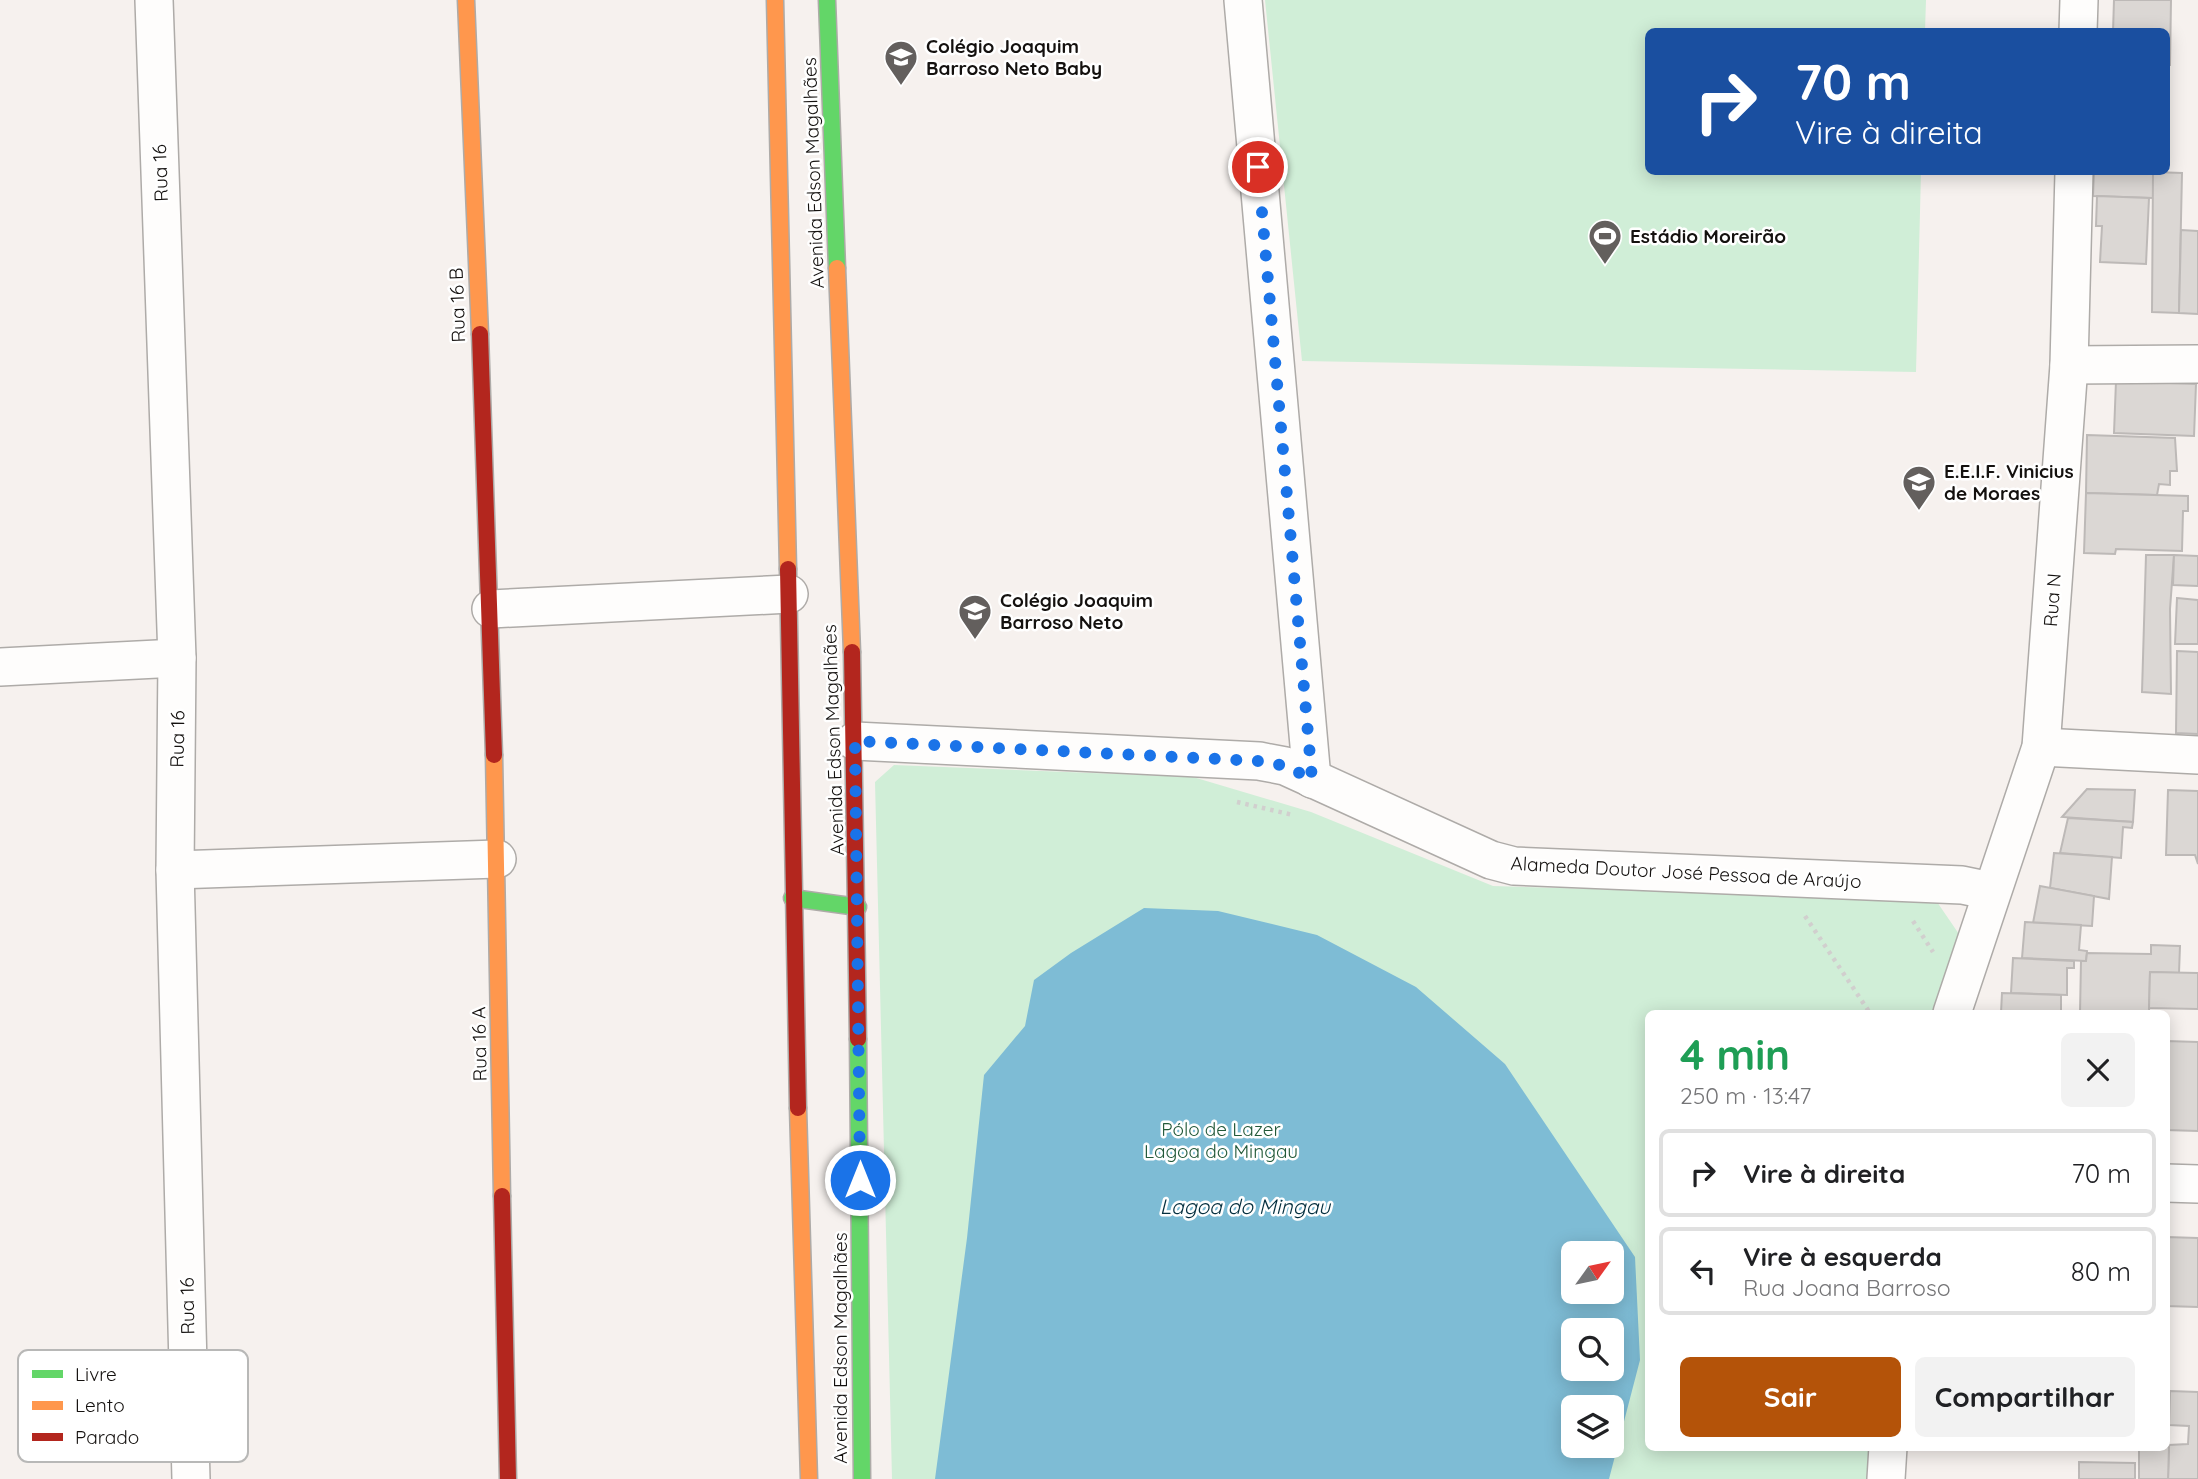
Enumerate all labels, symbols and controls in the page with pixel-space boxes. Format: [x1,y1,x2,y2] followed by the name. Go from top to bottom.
[926,34,1102,80] place label: Colégio Joaquim Barroso Neto Baby
[882,38,920,87] school or university icon: Colégio Joaquim Barroso Neto Baby
[1795,51,1911,112] text: 70 m
[1680,56,1771,147] icon: right
[797,57,829,289] street label: Avenida Edson Magalhães
[1795,112,1983,152] text: Vire à direita
[1228,137,1288,197] pin
[147,144,173,202] street label: Rua 16
[1239,148,1277,186] icon: arrive
[1586,217,1624,266] sports icon: Estádio Moreirão
[1630,224,1786,248] place label: Estádio Moreirão
[444,267,470,343] street label: Rua 16 B
[1944,459,2074,505] place label: E.E.I.F. Vinicius de Moraes
[1900,463,1938,512] school or university icon: E.E.I.F. Vinicius de Moraes
[2038,572,2066,628] street label: Rua N
[1000,588,1153,634] place label: Colégio Joaquim Barroso Neto
[956,592,994,641] school or university icon: Colégio Joaquim Barroso Neto
[817,624,849,856] street label: Avenida Edson Magalhães
[165,710,189,768] street label: Rua 16
[1510,851,1862,893] street label: Alameda Doutor José Pessoa de Araújo
[466,1006,492,1082] street label: Rua 16 A
[1680,1028,1790,1081] text: 4 min
[2061,1033,2135,1107] button: close
[1680,1081,1811,1110] text: 250 m · 13:47
[1144,1117,1298,1163] park label: Pólo de Lazer Lagoa do Mingau
[823,1143,897,1217] position arrow
[1684,1154,1722,1192] icon: right
[1743,1157,1905,1190] text: Vire à direita
[2071,1157,2131,1190] text: 70 m
[1160,1193,1331,1219] water label: Lagoa do Mingau
[828,1232,852,1464] street label: Avenida Edson Magalhães
[1743,1240,1942,1273] text: Vire à esquerda
[1561,1241,1624,1304] north arrow
[1561,1241,1624,1458] map controls
[1684,1252,1722,1290] icon: left
[2071,1255,2131,1288] text: 80 m
[1743,1273,1951,1302] text: Rua Joana Barroso
[175,1277,199,1335] street label: Rua 16
[1561,1318,1624,1381] button: search
[18,1350,248,1462] legend
[1680,1357,1901,1437] button: Sair
[1915,1357,2135,1437] button: Compartilhar
[75,1362,117,1386] text: Livre
[75,1393,125,1417] text: Lento
[1561,1395,1624,1458] button: layers
[75,1425,139,1449] text: Parado

